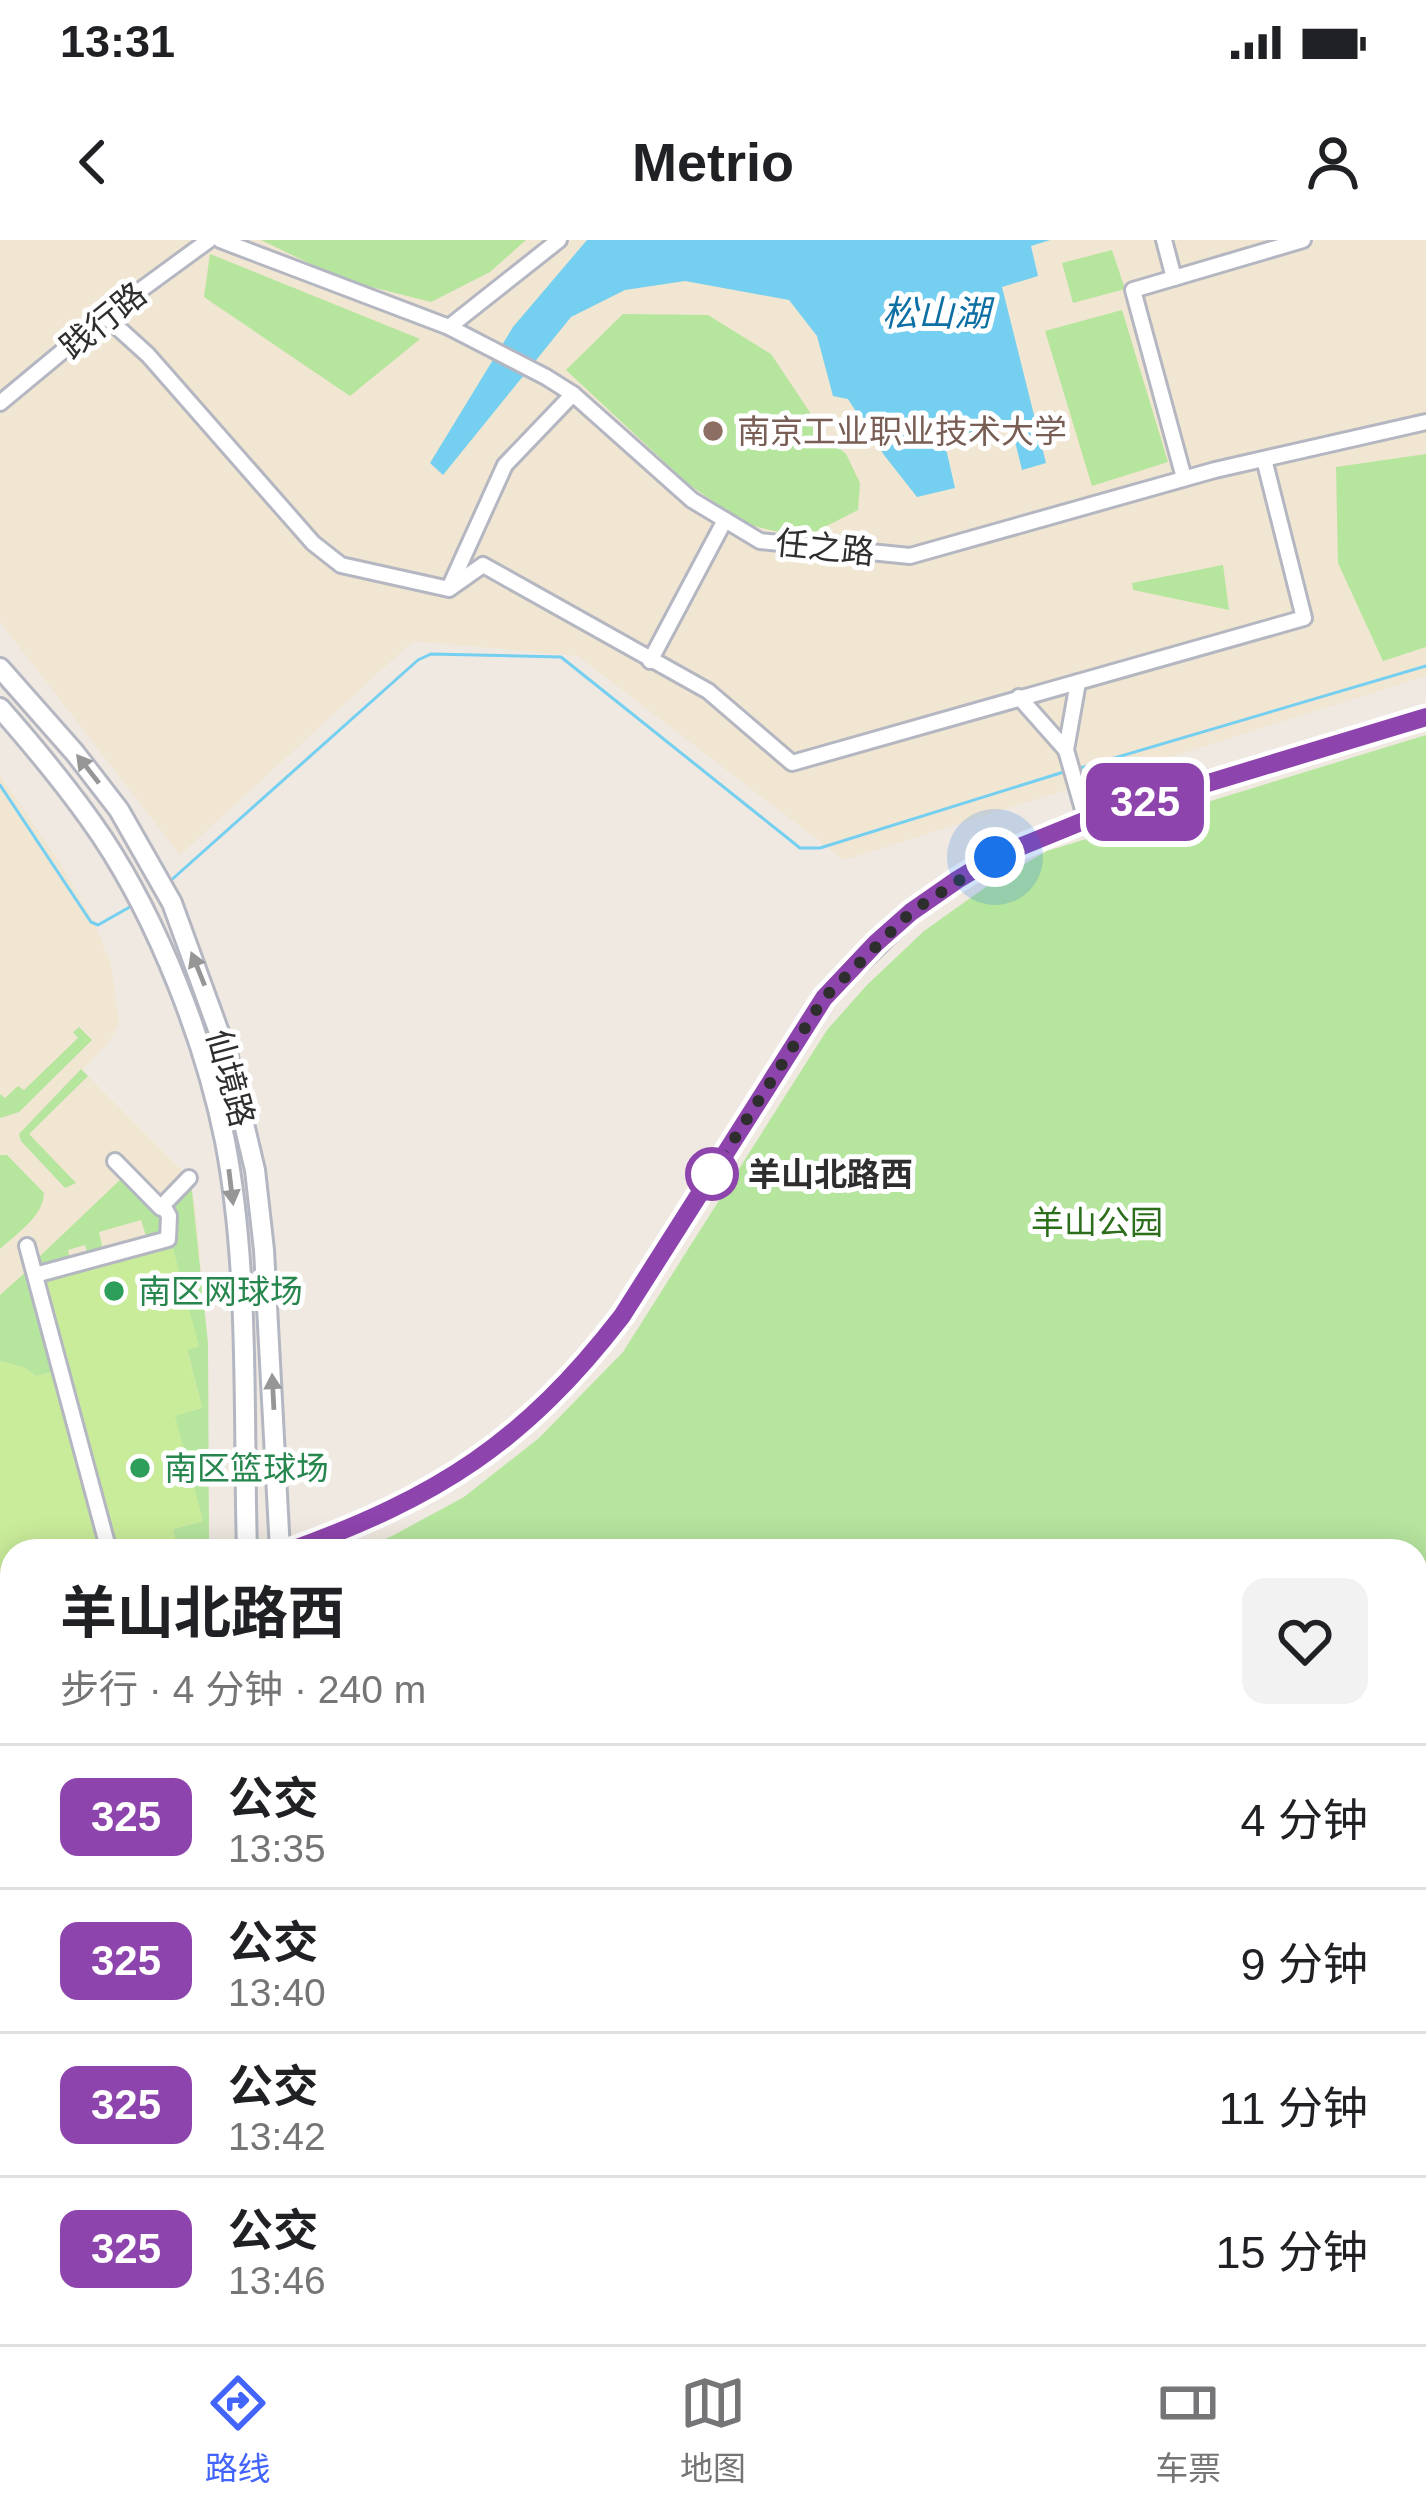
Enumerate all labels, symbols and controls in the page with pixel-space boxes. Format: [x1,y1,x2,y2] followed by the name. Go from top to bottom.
[60,16,175,67] text: 13:31
[60,129,126,195] icon: back
[1300,129,1366,195] icon: person
[632,132,794,192] text: Metrio
[53,275,153,366] street label: 践行路
[882,293,995,334] water label: 松山湖
[737,413,1067,450] place label: 南京工业职业技术大学
[700,418,726,444] marker: 南京工业职业技术大学
[774,524,876,571] street label: 任之路
[76,753,100,784] one-way arrow
[1076,763,1214,841] line badge: 325
[1110,778,1180,825] text: 325
[965,827,1025,887] your location
[188,951,207,987] one-way arrow
[200,1026,261,1131] street label: 仙境路
[687,1149,737,1199] marker: 羊山北路西
[748,1156,913,1193] place label: 羊山北路西
[222,1169,241,1207] one-way arrow
[1031,1204,1163,1241] park label: 羊山公园
[138,1273,303,1310] place label: 南区网球场
[101,1278,127,1304] marker: 南区网球场
[263,1372,282,1410] one-way arrow
[164,1450,329,1487] place label: 南区篮球场
[127,1455,153,1481] marker: 南区篮球场
[1242,1578,1368,1704] button: heart
[60,1581,345,1645] text: 羊山北路西
[60,1668,426,1711] text: 步行 · 4 分钟 · 240 m
[228,1773,318,1824] text: 公交
[91,1793,161,1840] text: 325
[1240,1795,1368,1846] text: 4 分钟
[228,1827,326,1870] text: 13:35
[228,1917,318,1968] text: 公交
[91,1937,161,1984] text: 325
[1240,1939,1368,1990] text: 9 分钟
[228,1971,326,2014] text: 13:40
[228,2061,318,2112] text: 公交
[91,2081,161,2128] text: 325
[1219,2083,1368,2134] text: 11 分钟
[228,2115,326,2158] text: 13:42
[228,2205,318,2256] text: 公交
[91,2225,161,2272] text: 325
[1215,2227,1368,2278] text: 15 分钟
[228,2259,326,2302] text: 13:46
[205,2370,271,2490] tab: 路线
[680,2370,746,2490] tab: 地图
[1155,2370,1221,2490] tab: 车票

